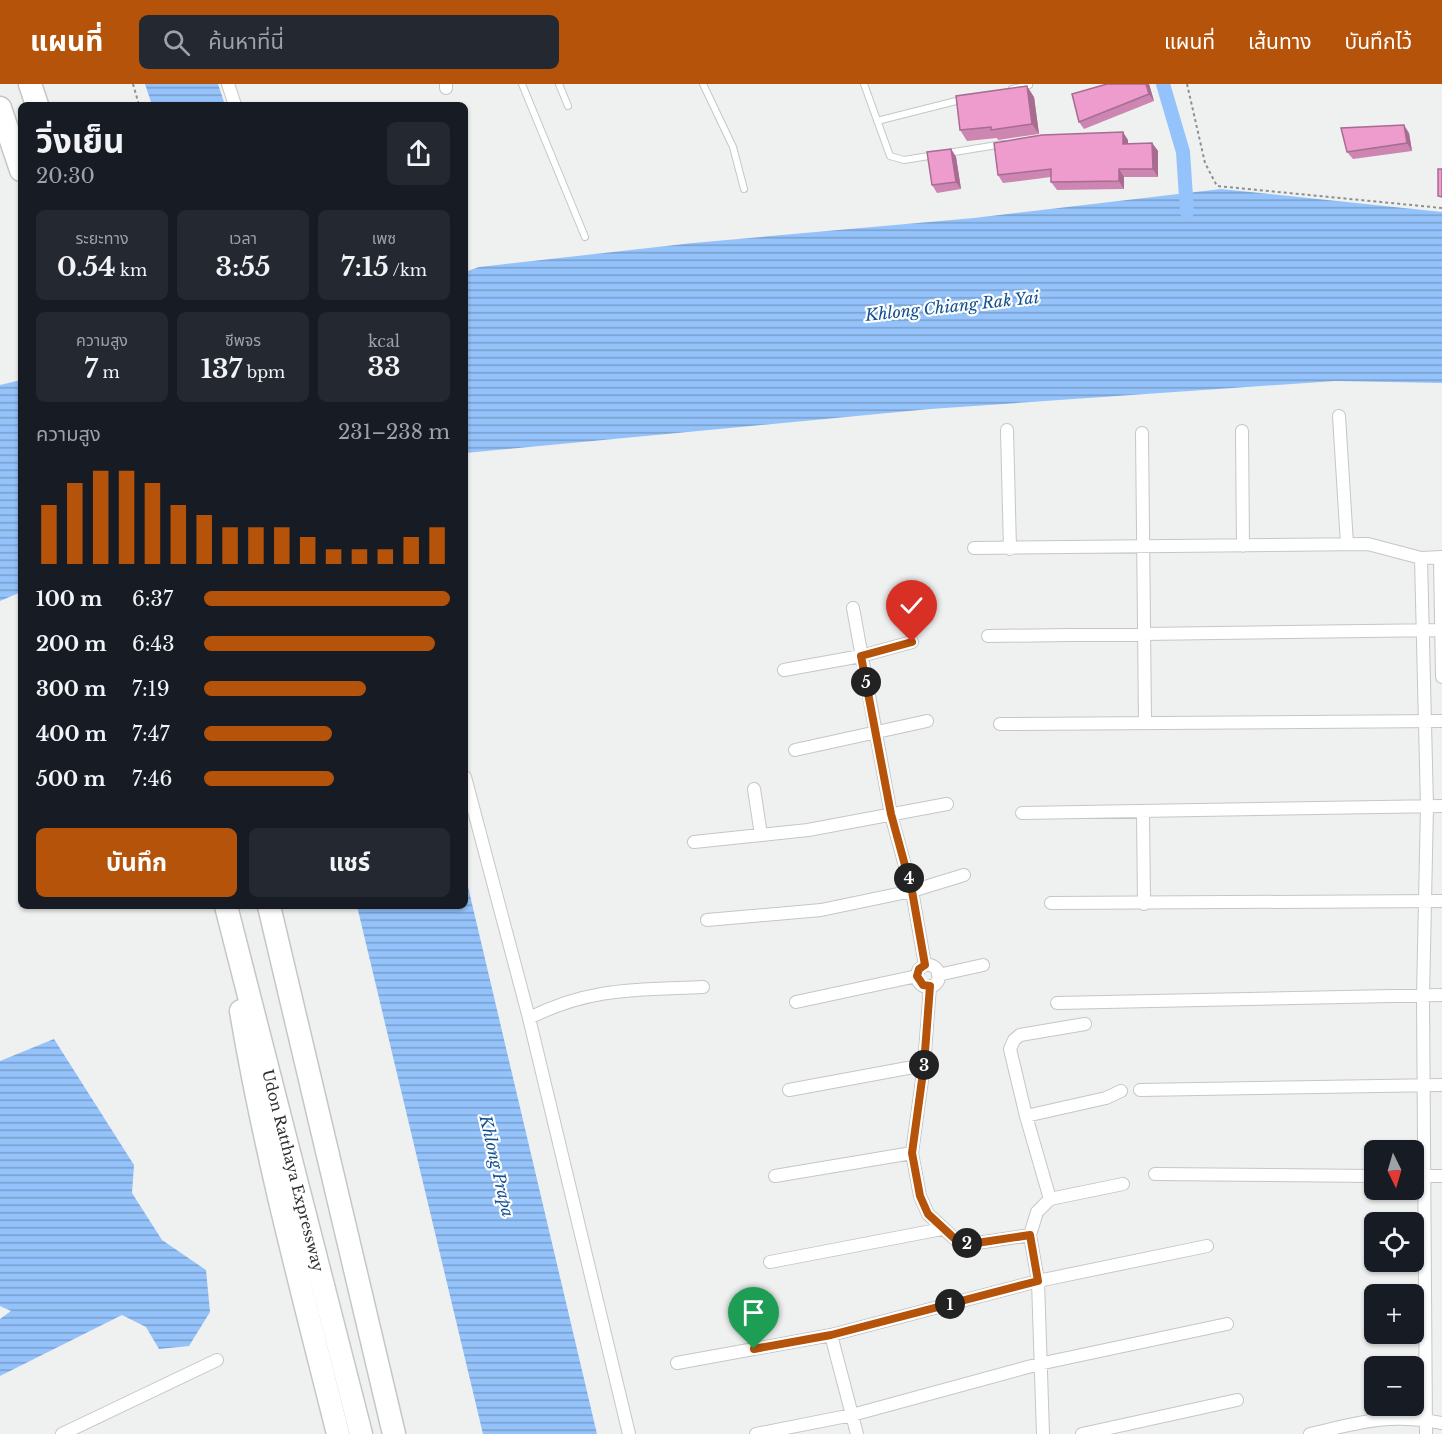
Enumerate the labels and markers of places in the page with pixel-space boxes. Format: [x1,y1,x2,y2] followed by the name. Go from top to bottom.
[886,580,937,642] pin
[851,667,881,697] pin: 5
[894,863,924,893] pin: 4
[909,1050,939,1080] pin: 3
[952,1228,982,1258] pin: 2
[728,1287,779,1349] pin
[935,1289,965,1319] pin: 1

